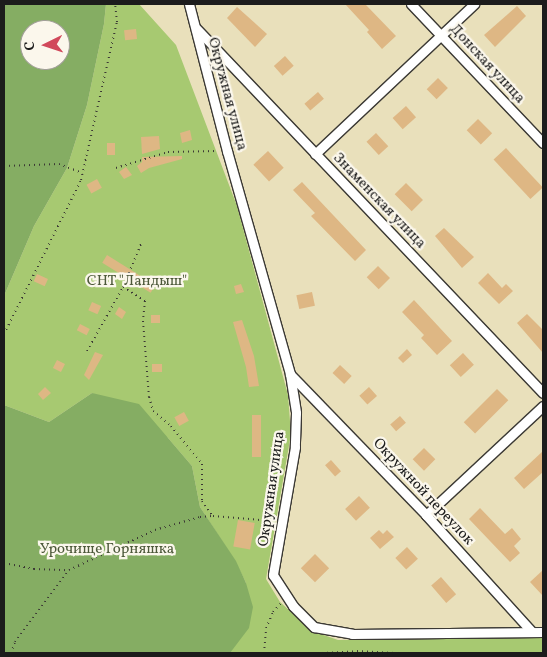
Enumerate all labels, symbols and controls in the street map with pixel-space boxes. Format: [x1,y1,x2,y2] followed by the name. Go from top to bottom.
[20,20,70,70] north arrow
[445,20,529,108] street label: Донская улица
[203,35,251,153] street label: Окружная улица
[21,41,40,51] text: С
[329,149,429,253] street label: Знаменская улица
[87,273,187,291] park label: СНТ "Ландыш"
[255,430,289,548] street label: Окружная улица
[369,435,477,549] street label: Окружной переулок
[40,541,174,559] park label: Урочище Горняшка

